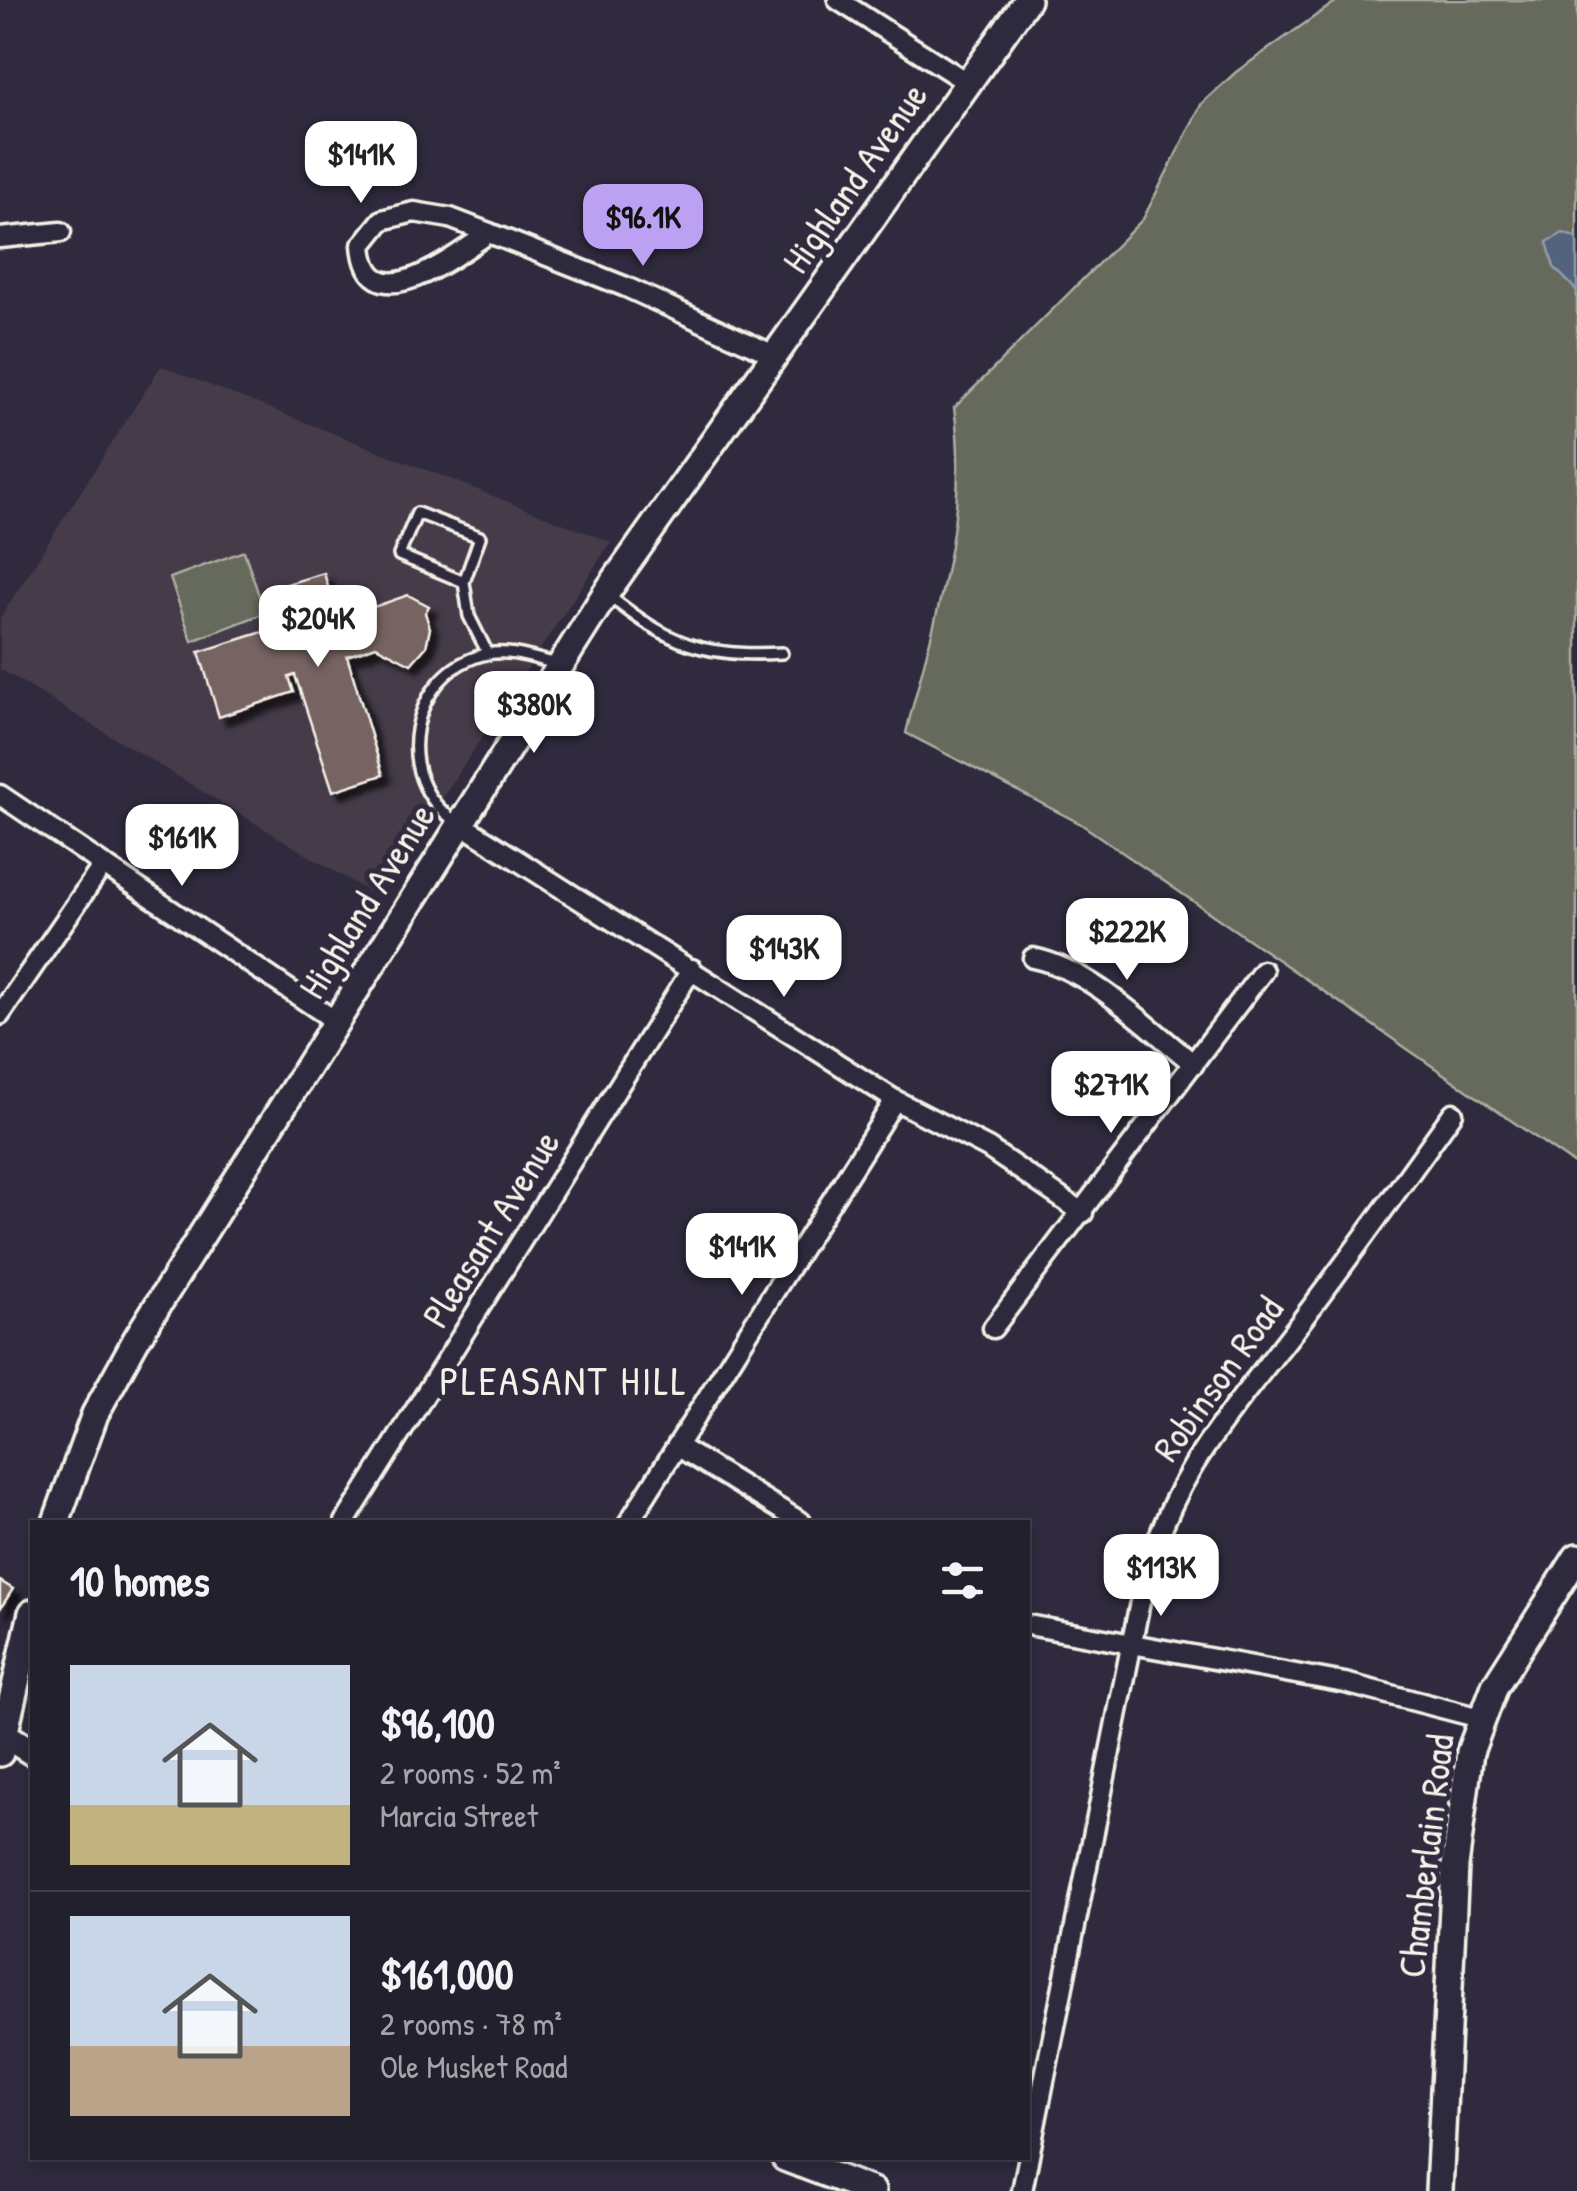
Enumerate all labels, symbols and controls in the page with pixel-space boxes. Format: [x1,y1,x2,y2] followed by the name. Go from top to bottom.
[769,72,939,283] street label: Highland Avenue
[291,121,431,206] pin: $141K
[327,132,395,175] text: $141K
[562,184,724,269] pin: $96.1K
[605,195,681,238] text: $96.1K
[248,585,388,670] pin: $204K
[281,596,355,639] text: $204K
[464,671,604,756] pin: $380K
[496,682,572,725] text: $380K
[285,793,447,1008] street label: Highland Avenue
[112,804,252,889] pin: $161K
[148,815,216,858] text: $161K
[1057,898,1197,983] pin: $222K
[1088,909,1166,952] text: $222K
[714,915,854,1000] pin: $143K
[749,926,819,969] text: $143K
[1041,1051,1181,1136] pin: $271K
[1073,1062,1149,1105] text: $271K
[409,1120,571,1337] street label: Pleasant Avenue
[672,1213,812,1298] pin: $141K
[708,1224,776,1267] text: $141K
[1140,1285,1295,1471] street label: Robinson Road
[440,1353,688,1407] district label: PLEASANT HILL
[1091,1534,1231,1619] pin: $113K
[1126,1545,1196,1588] text: $113K
[70,1552,210,1609] text: 10 homes
[935,1553,990,1608] icon: filters
[380,1694,495,1751] text: $96,100
[150,1705,270,1825] icon: home
[1384,1731,1466,1980] street label: Chamberlain Road
[380,1751,561,1794] text: 2 rooms · 52 m²
[380,1794,538,1837] text: Marcia Street
[380,1945,513,2002] text: $161,000
[150,1956,270,2076] icon: home
[380,2002,562,2045] text: 2 rooms · 78 m²
[380,2045,567,2088] text: Ole Musket Road

